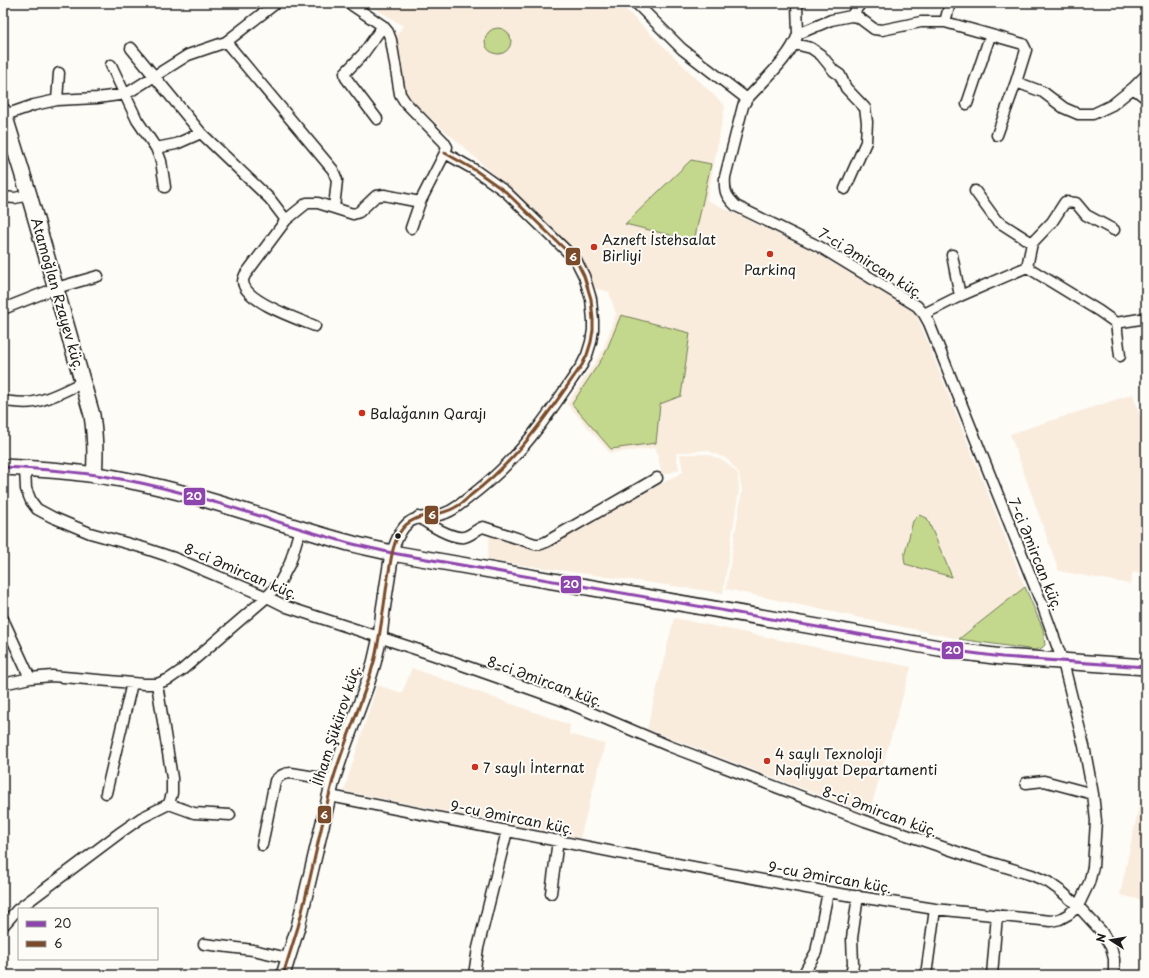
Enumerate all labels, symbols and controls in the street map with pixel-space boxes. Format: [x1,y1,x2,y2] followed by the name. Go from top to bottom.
[26,215,90,373] street label: Atamoğlan Rzayev küç.
[815,222,927,304] street label: 7-ci Əmircan küç.
[602,229,716,266] place label: Azneft İstehsalat Birliyi
[589,242,599,252] marker: Azneft İstehsalat Birliyi
[565,247,581,266] line badge: 6
[569,248,577,265] text: 6
[765,249,775,259] marker: Parkinq
[744,259,796,280] place label: Parkinq
[370,403,486,424] place label: Balağanın Qarajı
[357,408,367,418] marker: Balağanın Qarajı
[183,487,206,506] line badge: 20
[186,487,202,504] text: 20
[1004,495,1068,613] street label: 7-ci Əmircan küç.
[424,505,439,525] line badge: 6
[428,506,436,523] text: 6
[393,531,403,541] unlabelled marker
[181,538,301,604] street label: 8-ci Əmircan küç.
[560,575,582,594] line badge: 20
[563,575,579,592] text: 20
[941,641,964,660] line badge: 20
[945,641,961,658] text: 20
[484,650,606,712] street label: 8-ci Əmircan küç.
[307,662,365,788] street label: İlham Şükürov küç.
[775,743,937,780] place label: 4 saylı Texnoloji Nəqliyyat Departamenti
[762,756,772,766] marker: 4 saylı Texnoloji Nəqliyyat Departamenti
[483,757,585,778] place label: 7 saylı İnternat
[470,762,480,772] marker: 7 saylı İnternat
[819,780,941,842] street label: 8-ci Əmircan küç.
[449,795,575,839] street label: 9-cu Əmircan küç.
[317,805,332,824] line badge: 6
[320,806,328,823] text: 6
[767,856,893,898] street label: 9-cu Əmircan küç.
[18,908,158,960] legend
[54,914,71,932] text: 20
[1091,920,1131,960] north arrow
[1092,932,1110,944] text: N
[54,934,62,952] text: 6

